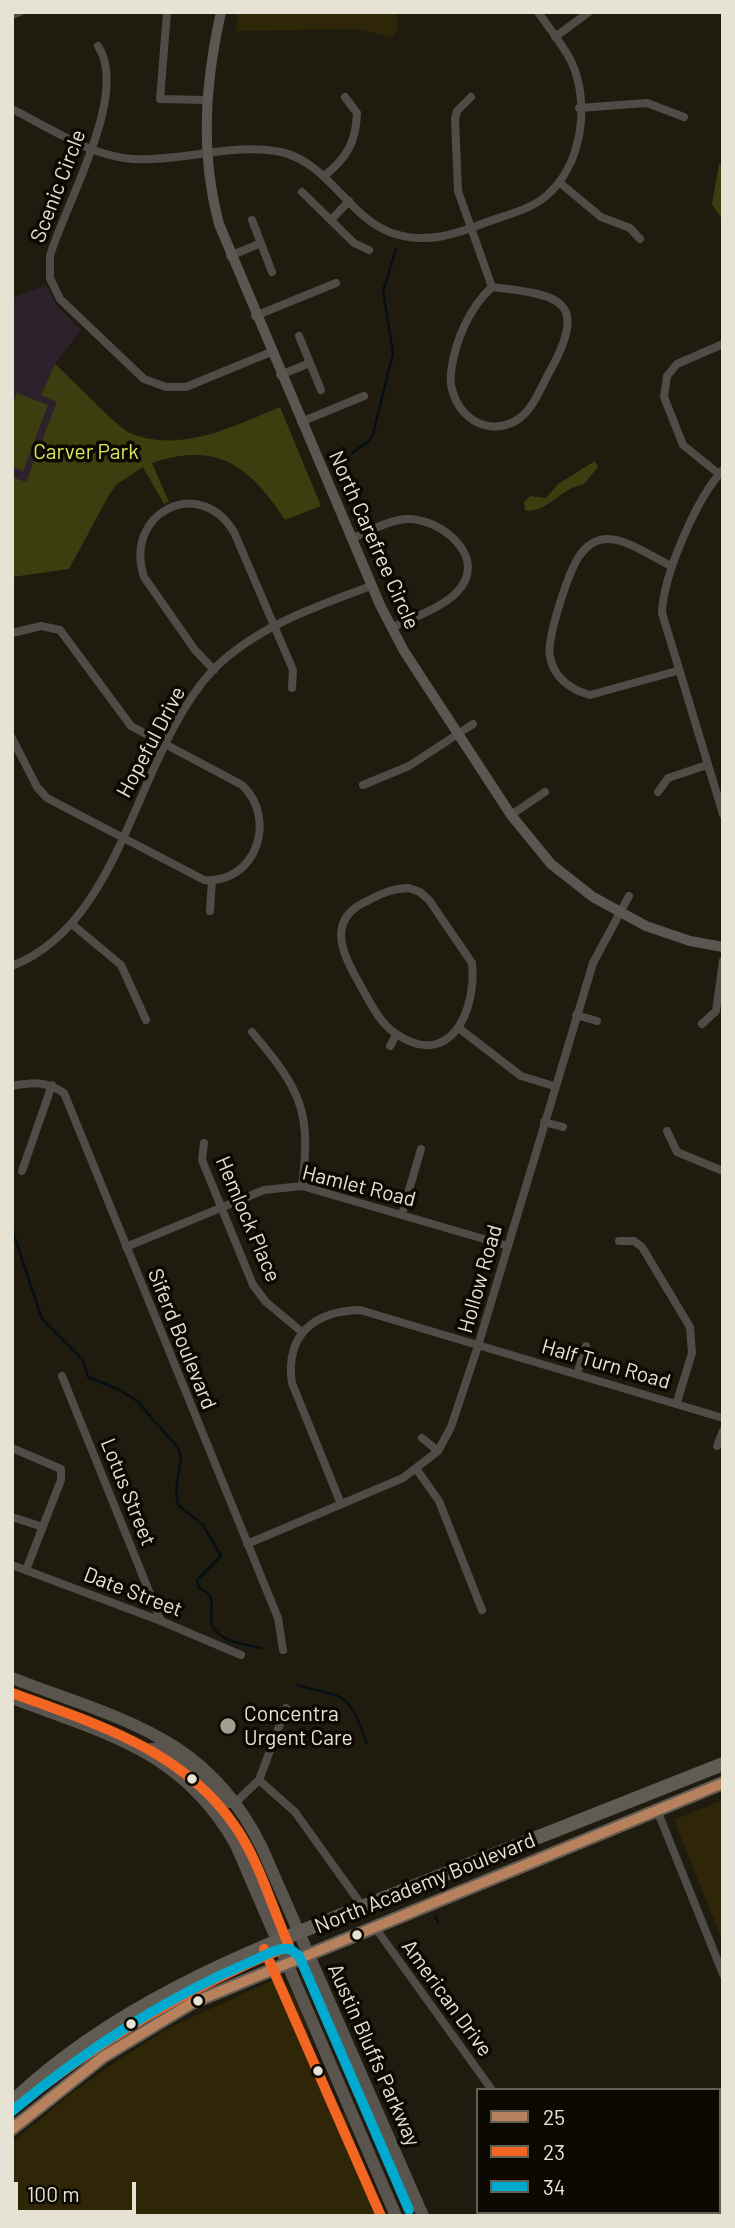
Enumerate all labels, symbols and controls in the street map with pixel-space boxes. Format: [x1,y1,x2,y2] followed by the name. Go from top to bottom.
[25,126,91,246] street label: Scenic Circle
[33,439,139,465] park label: Carver Park
[323,447,425,633] street label: North Carefree Circle
[111,682,191,802] street label: Hopeful Drive
[210,1152,286,1286] street label: Hemlock Place
[300,1160,418,1212] street label: Hamlet Road
[453,1222,507,1336] street label: Hollow Road
[142,1265,222,1413] street label: Siferd Boulevard
[539,1334,673,1394] street label: Half Turn Road
[95,1435,161,1549] street label: Lotus Street
[80,1562,186,1622] street label: Date Street
[244,1701,353,1751] place label: Concentra Urgent Care
[218,1716,238,1736] marker: Concentra Urgent Care
[185,1772,199,1786] unlabelled marker
[311,1827,539,1939] street label: North Academy Boulevard
[350,1928,364,1942] unlabelled marker
[396,1935,498,2061] street label: American Drive
[322,1960,426,2150] street label: Austin Bluffs Parkway
[191,1994,205,2008] unlabelled marker
[124,2017,138,2031] unlabelled marker
[311,2064,325,2078] unlabelled marker
[476,2088,721,2214] legend
[543,2104,565,2129] text: 25
[543,2139,565,2164] text: 23
[18,2168,140,2212] scale bar
[543,2174,565,2199] text: 34
[27,2181,80,2206] text: 100 m

